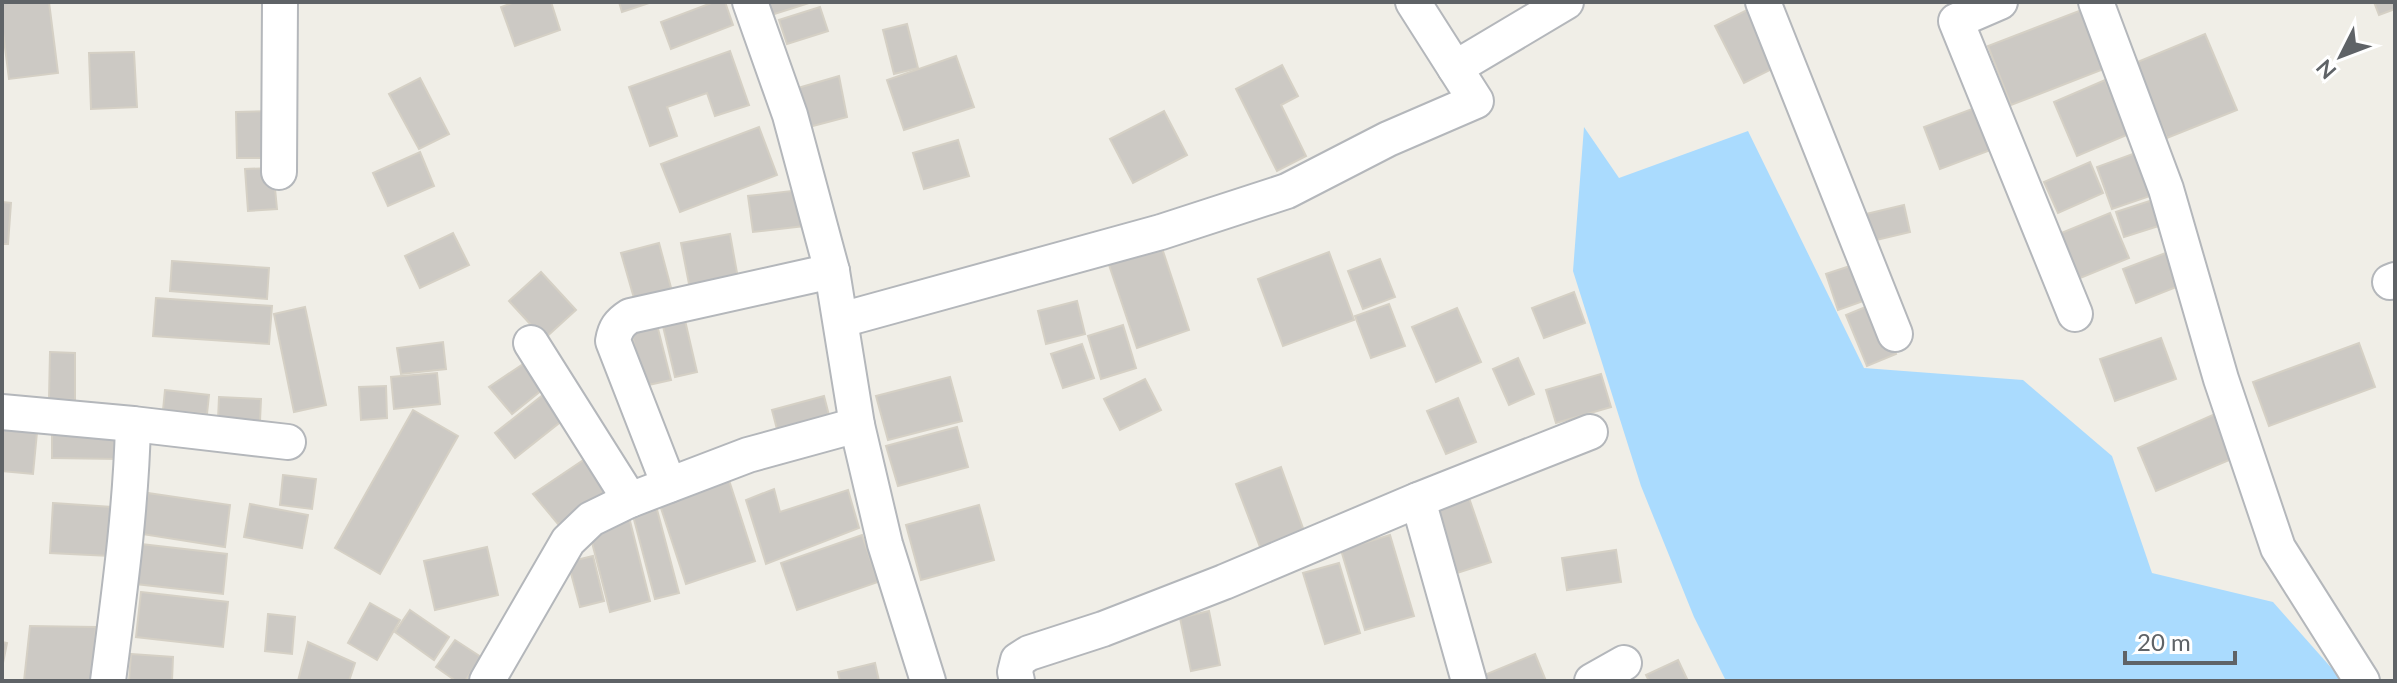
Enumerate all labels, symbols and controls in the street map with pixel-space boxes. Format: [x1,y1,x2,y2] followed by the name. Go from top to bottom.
[2301,16,2381,96] north arrow
[2310,54,2341,85] text: N
[2125,615,2235,665] scale bar
[2137,627,2191,656] text: 20 m

